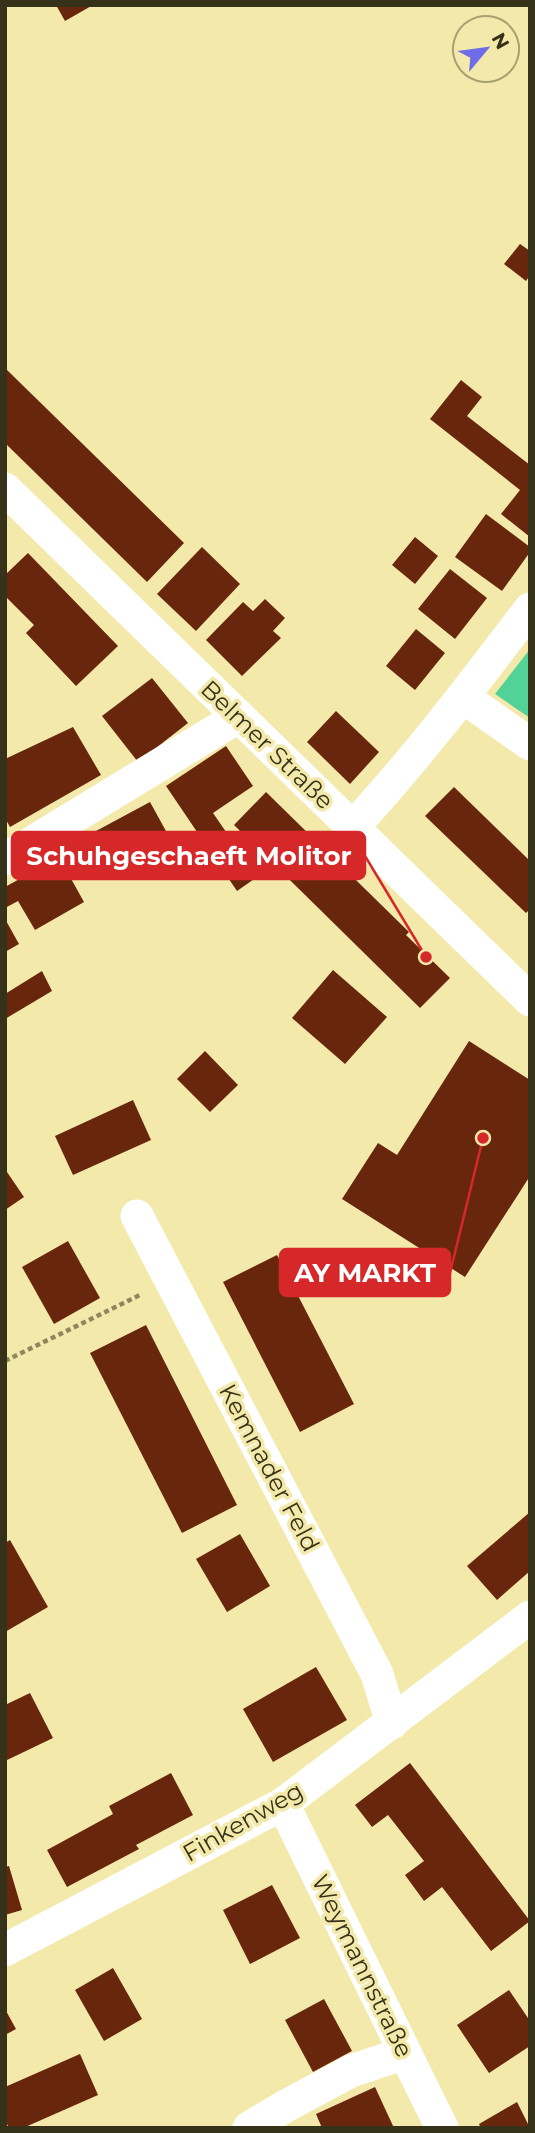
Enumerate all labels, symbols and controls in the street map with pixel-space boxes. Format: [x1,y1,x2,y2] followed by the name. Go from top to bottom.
[451,14,521,84] north arrow
[487,29,514,53] text: N
[195,674,340,815] street label: Belmer Straße
[12,832,365,879] callout: Schuhgeschaeft Molitor
[26,840,352,872] text: Schuhgeschaeft Molitor
[280,1249,450,1296] callout: AY MARKT
[293,1257,436,1289] text: AY MARKT
[213,1379,326,1556] street label: Kemnader Feld
[178,1776,308,1868] street label: Finkenweg
[306,1870,419,2062] street label: Weymannstraße

